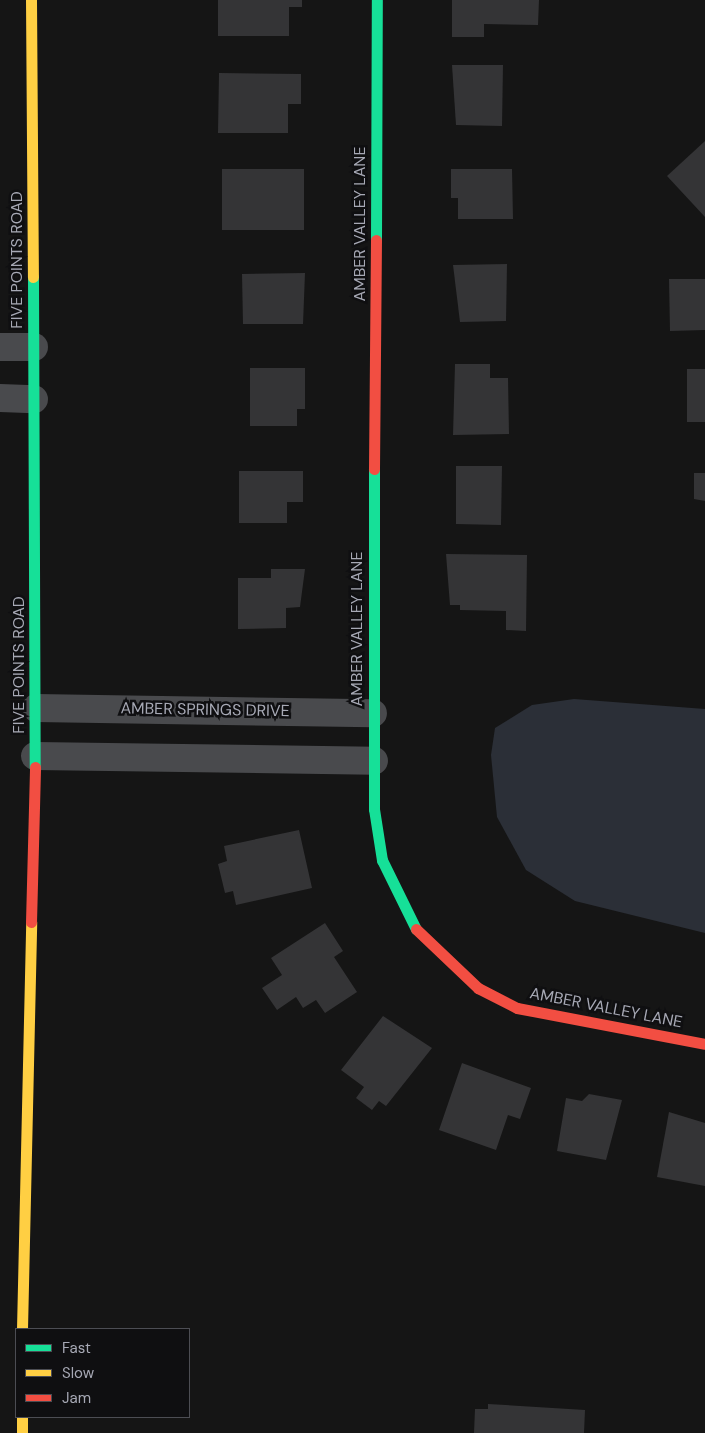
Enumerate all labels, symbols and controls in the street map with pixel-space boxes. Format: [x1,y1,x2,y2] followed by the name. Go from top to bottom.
[350,147,370,301] street label: AMBER VALLEY LANE
[7,191,27,329] street label: FIVE POINTS ROAD
[347,552,367,706] street label: AMBER VALLEY LANE
[9,596,29,734] street label: FIVE POINTS ROAD
[120,699,290,721] street label: AMBER SPRINGS DRIVE
[528,984,684,1032] street label: AMBER VALLEY LANE
[15,1328,190,1418] legend
[62,1338,91,1358] text: Fast
[62,1363,94,1383] text: Slow
[62,1388,91,1408] text: Jam

